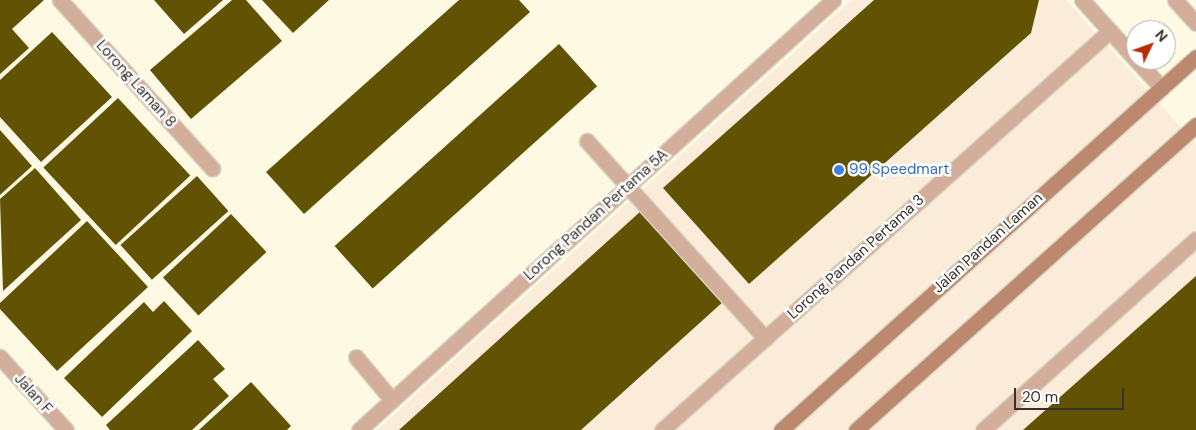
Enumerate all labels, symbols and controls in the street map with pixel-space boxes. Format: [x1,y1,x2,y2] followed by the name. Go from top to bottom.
[1126,20,1176,70] north arrow
[1151,26,1172,45] text: N
[92,37,180,131] street label: Lorong Laman 8
[520,146,672,284] street label: Lorong Pandan Pertama 5A
[849,161,949,179] place label: 99 Speedmart
[833,164,845,176] marker: 99 Speedmart
[929,189,1047,297] street label: Jalan Pandan Laman
[784,191,928,323] street label: Lorong Pandan Pertama 3
[10,370,56,418] street label: Jalan F
[1016,378,1126,410] scale bar
[1022,387,1058,407] text: 20 m

